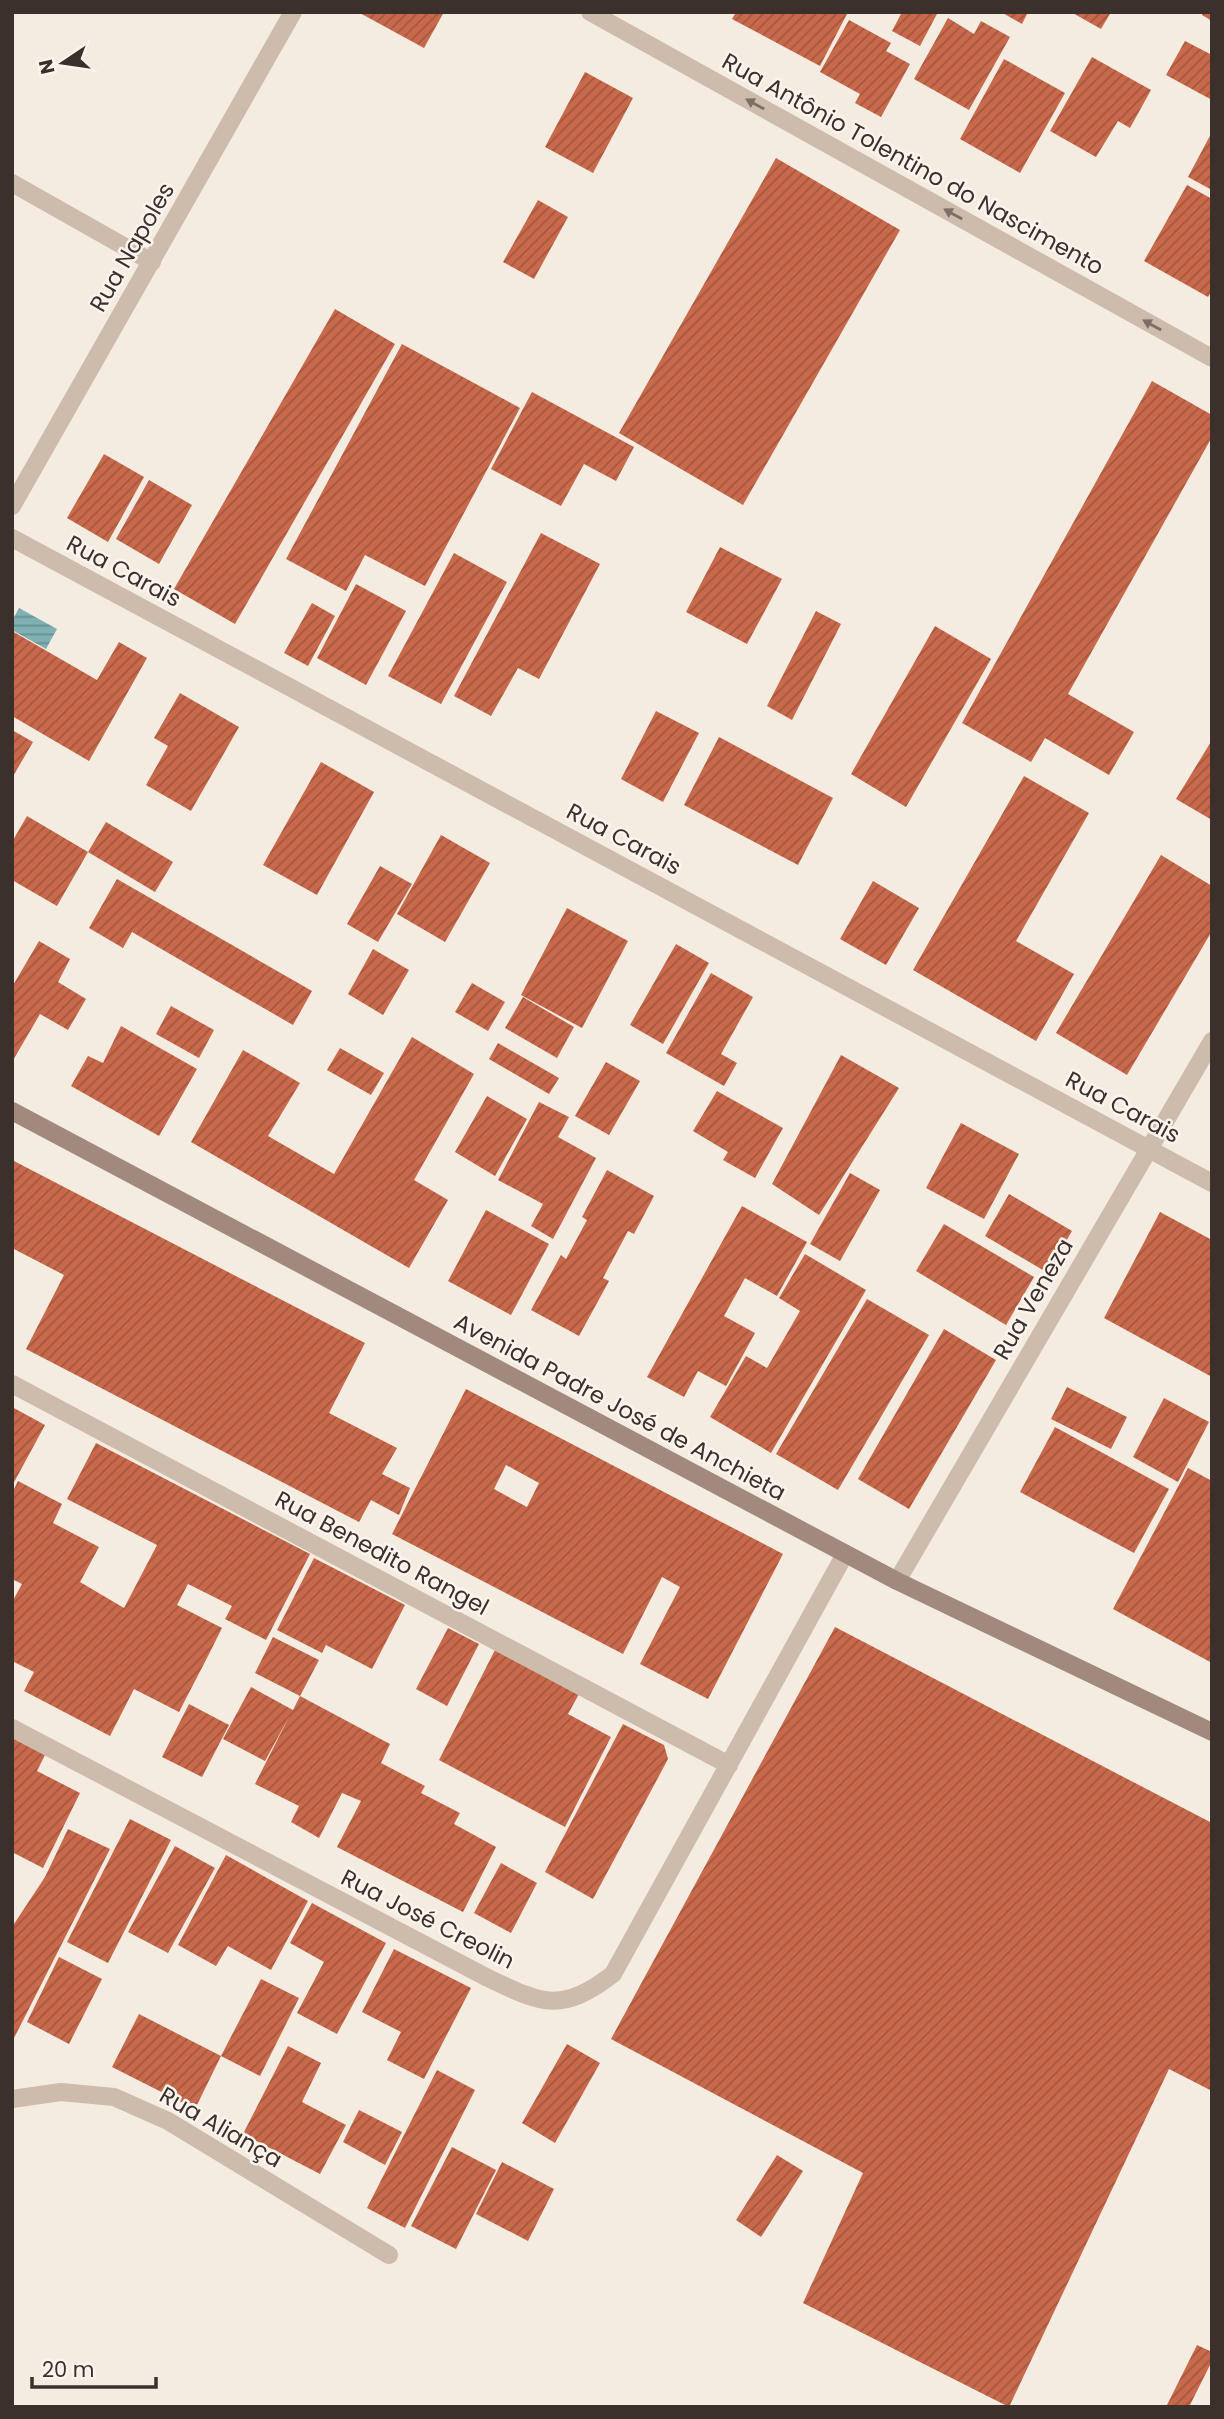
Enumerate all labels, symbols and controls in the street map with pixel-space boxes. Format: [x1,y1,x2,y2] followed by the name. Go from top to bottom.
[28,28,98,98] north arrow
[716,45,1110,283] street label: Rua Antônio Tolentino do Nascimento
[32,57,62,77] text: N
[745,98,764,110] one-way arrow
[82,177,182,317] street label: Rua Napoles
[943,209,963,221] one-way arrow
[1142,319,1162,331] one-way arrow
[61,527,187,615] street label: Rua Carais
[561,795,687,883] street label: Rua Carais
[1060,1063,1186,1151] street label: Rua Carais
[985,1232,1081,1366] street label: Rua Veneza
[448,1306,792,1508] street label: Avenida Padre José de Anchieta
[269,1483,495,1623] street label: Rua Benedito Rangel
[336,1861,520,1977] street label: Rua José Creolin
[154,2079,288,2175] street label: Rua Aliança
[32,2346,156,2390] scale bar
[42,2355,95,2384] text: 20 m

